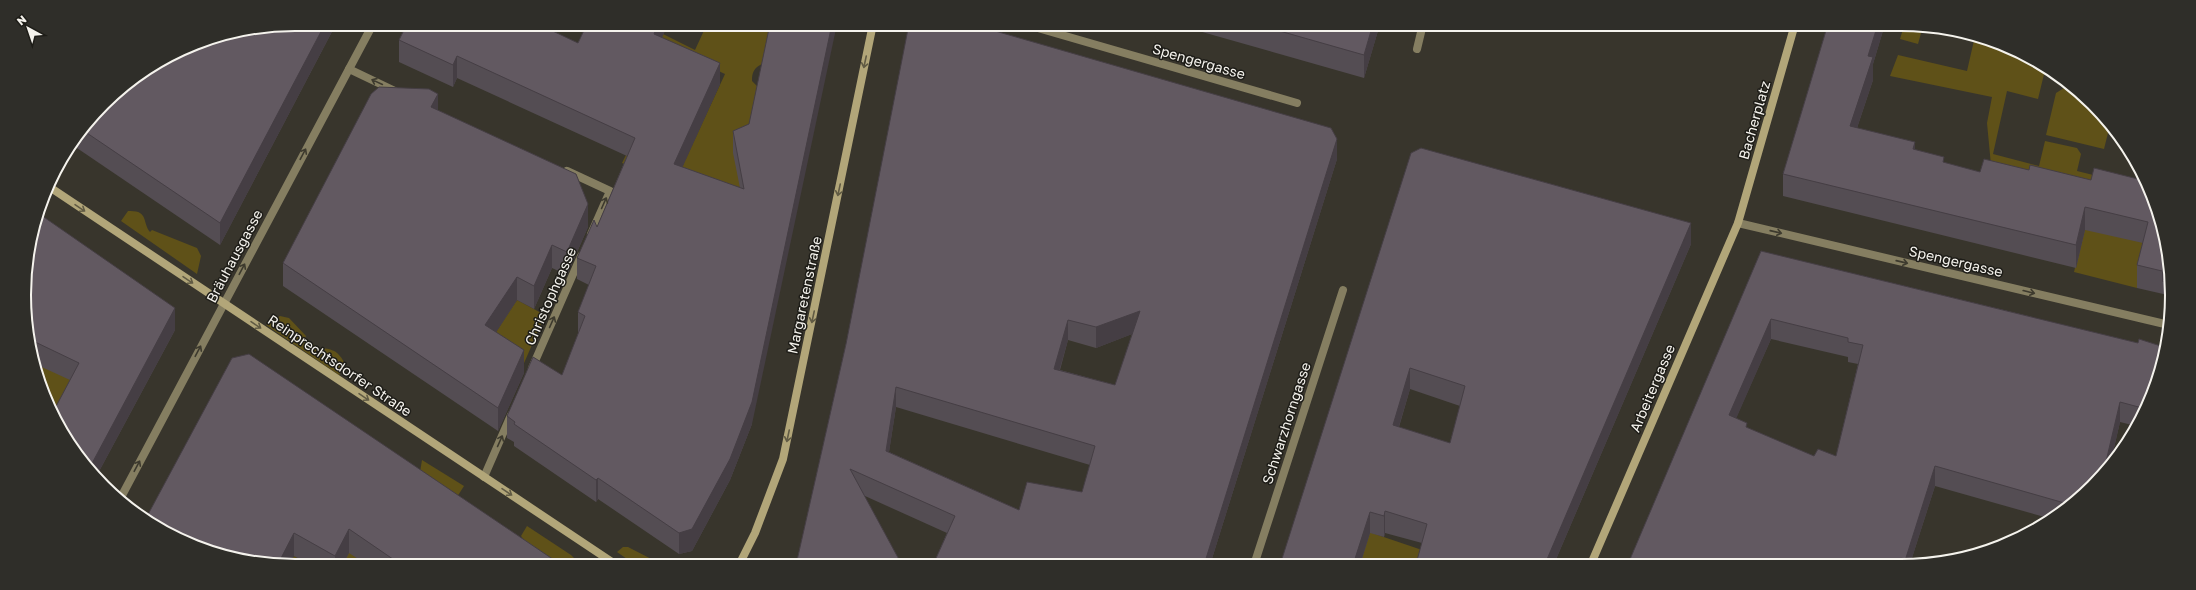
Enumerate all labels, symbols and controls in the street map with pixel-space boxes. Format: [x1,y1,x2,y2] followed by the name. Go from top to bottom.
[8,8,48,48] north arrow
[14,12,29,28] text: N
[1151,40,1247,82] street label: Spengergasse
[861,55,869,68] one-way arrow
[371,78,383,85] one-way arrow
[1735,79,1773,161] street label: Bacherplatz
[300,148,308,160] one-way arrow
[834,183,842,196] one-way arrow
[601,197,609,209] one-way arrow
[75,203,86,212] one-way arrow
[202,207,266,305] street label: Bräuhausgasse
[1769,229,1782,237] one-way arrow
[783,235,825,355] street label: Margaretenstraße
[1907,242,2005,280] street label: Spengergasse
[521,244,579,348] street label: Christophgasse
[1895,258,1908,266] one-way arrow
[239,263,246,275] one-way arrow
[183,276,194,284] one-way arrow
[2022,288,2035,296] one-way arrow
[808,310,816,323] one-way arrow
[265,311,415,419] street label: Reinprechtsdorfer Straße
[549,316,556,328] one-way arrow
[250,321,261,329] one-way arrow
[1626,341,1678,435] street label: Arbeitergasse
[195,345,202,357] one-way arrow
[1258,360,1314,486] street label: Schwarzhorngasse
[358,393,369,401] one-way arrow
[784,429,792,442] one-way arrow
[497,435,504,447] one-way arrow
[134,460,141,472] one-way arrow
[502,488,513,496] one-way arrow

